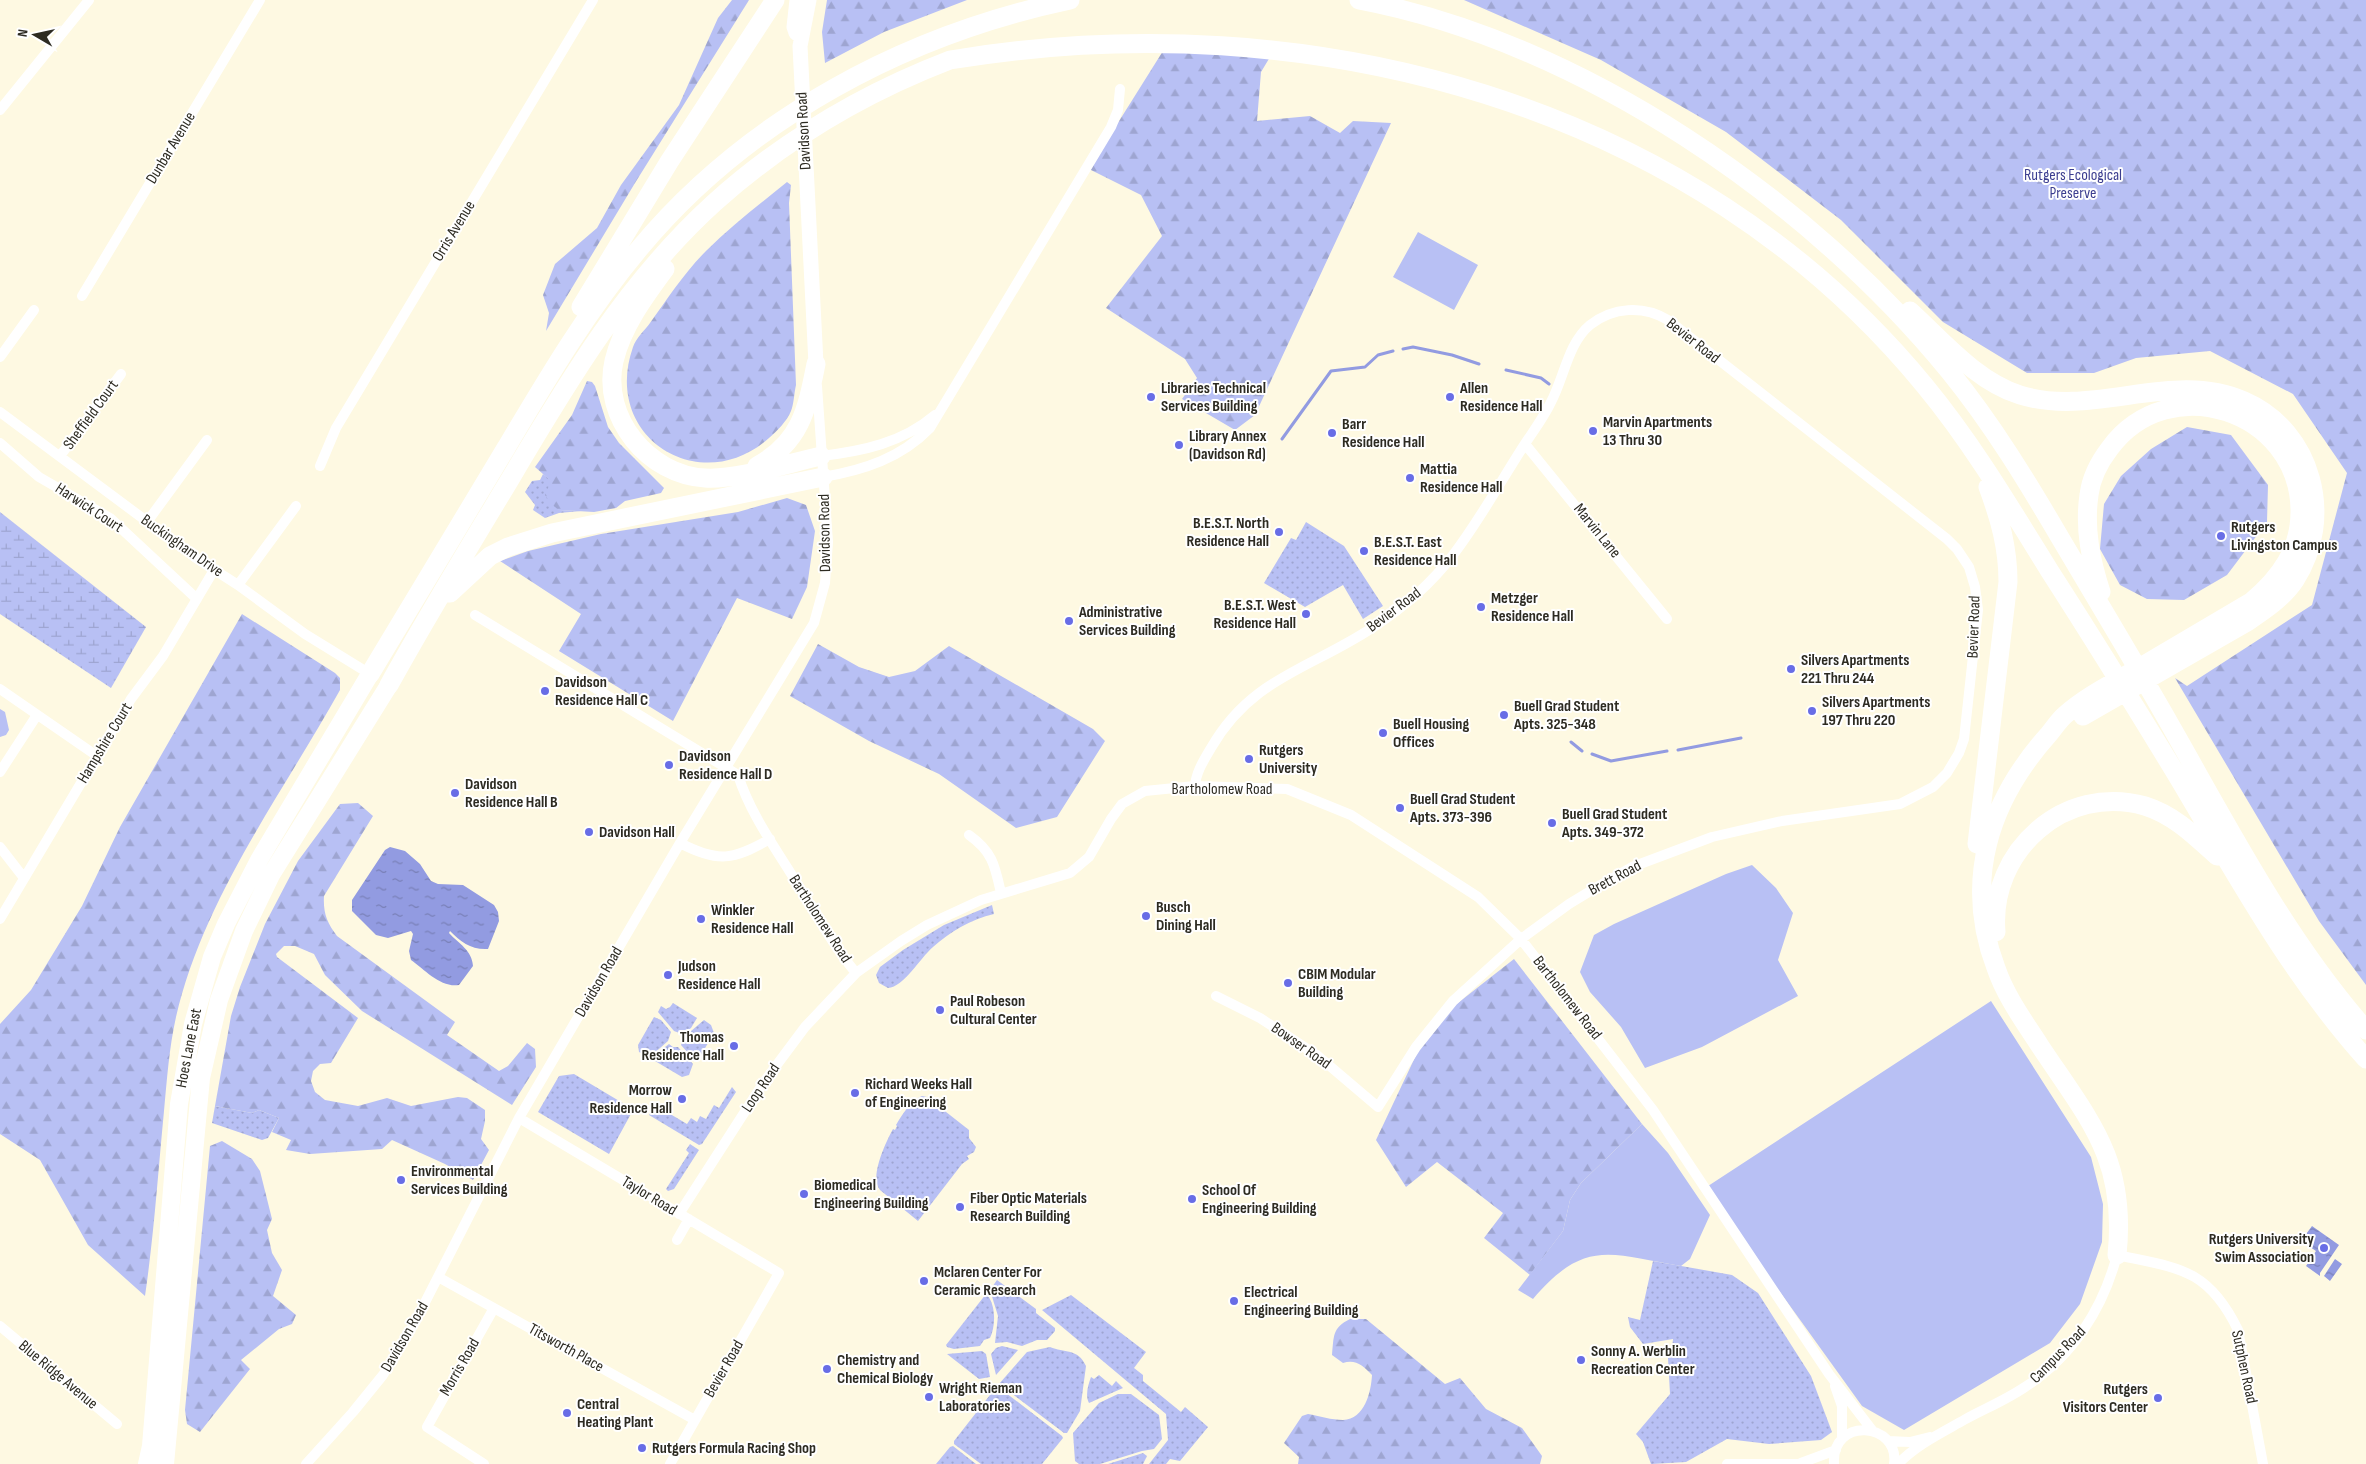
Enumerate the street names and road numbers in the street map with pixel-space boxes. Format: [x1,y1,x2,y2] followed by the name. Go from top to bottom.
[792,92,816,170] street label: Davidson Road
[142,109,200,187] street label: Dunbar Avenue
[428,197,480,265] street label: Orris Avenue
[1662,314,1724,368] street label: Bevier Road
[59,376,123,454] street label: Sheffield Court
[52,479,126,537] street label: Harwick Court
[815,494,835,572] street label: Davidson Road
[1569,500,1625,562] street label: Marvin Lane
[137,511,227,581] street label: Buckingham Drive
[1363,584,1425,636] street label: Bevier Road
[1963,595,1985,659] street label: Bevier Road
[74,699,137,787] street label: Hampshire Court
[1172,780,1272,799] street label: Bartholomew Road
[1585,856,1645,900] street label: Brett Road
[785,871,855,967] street label: Bartholomew Road
[571,943,627,1021] street label: Davidson Road
[1528,952,1606,1044] street label: Bartholomew Road
[172,1007,206,1089] street label: Hoes Lane East
[1267,1019,1335,1073] street label: Bowser Road
[738,1060,784,1116] street label: Loop Road
[618,1172,680,1220] street label: Taylor Road
[377,1298,433,1376] street label: Davidson Road
[525,1320,607,1376] street label: Titsworth Place
[2026,1322,2090,1388] street label: Campus Road
[2227,1329,2261,1405] street label: Sutphen Road
[436,1335,484,1399] street label: Morris Road
[15,1336,101,1414] street label: Blue Ridge Avenue
[700,1337,748,1401] street label: Bevier Road

